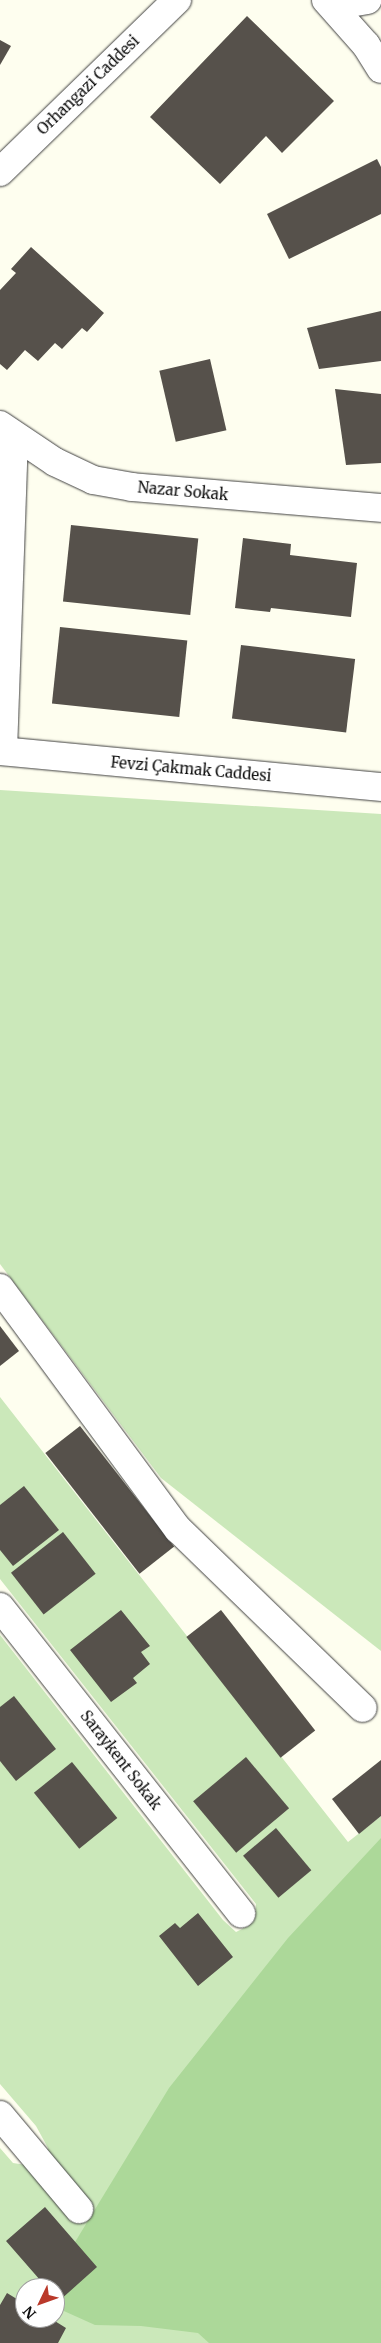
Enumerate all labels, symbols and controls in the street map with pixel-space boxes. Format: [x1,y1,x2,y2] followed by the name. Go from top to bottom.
[33,32,143,138] street label: Orhangazi Caddesi
[137,478,229,504] street label: Nazar Sokak
[110,753,272,785] street label: Fevzi Çakmak Caddesi
[77,1707,165,1813] street label: Saraykent Sokak
[15,2278,65,2328] north arrow
[19,2302,40,2323] text: N

